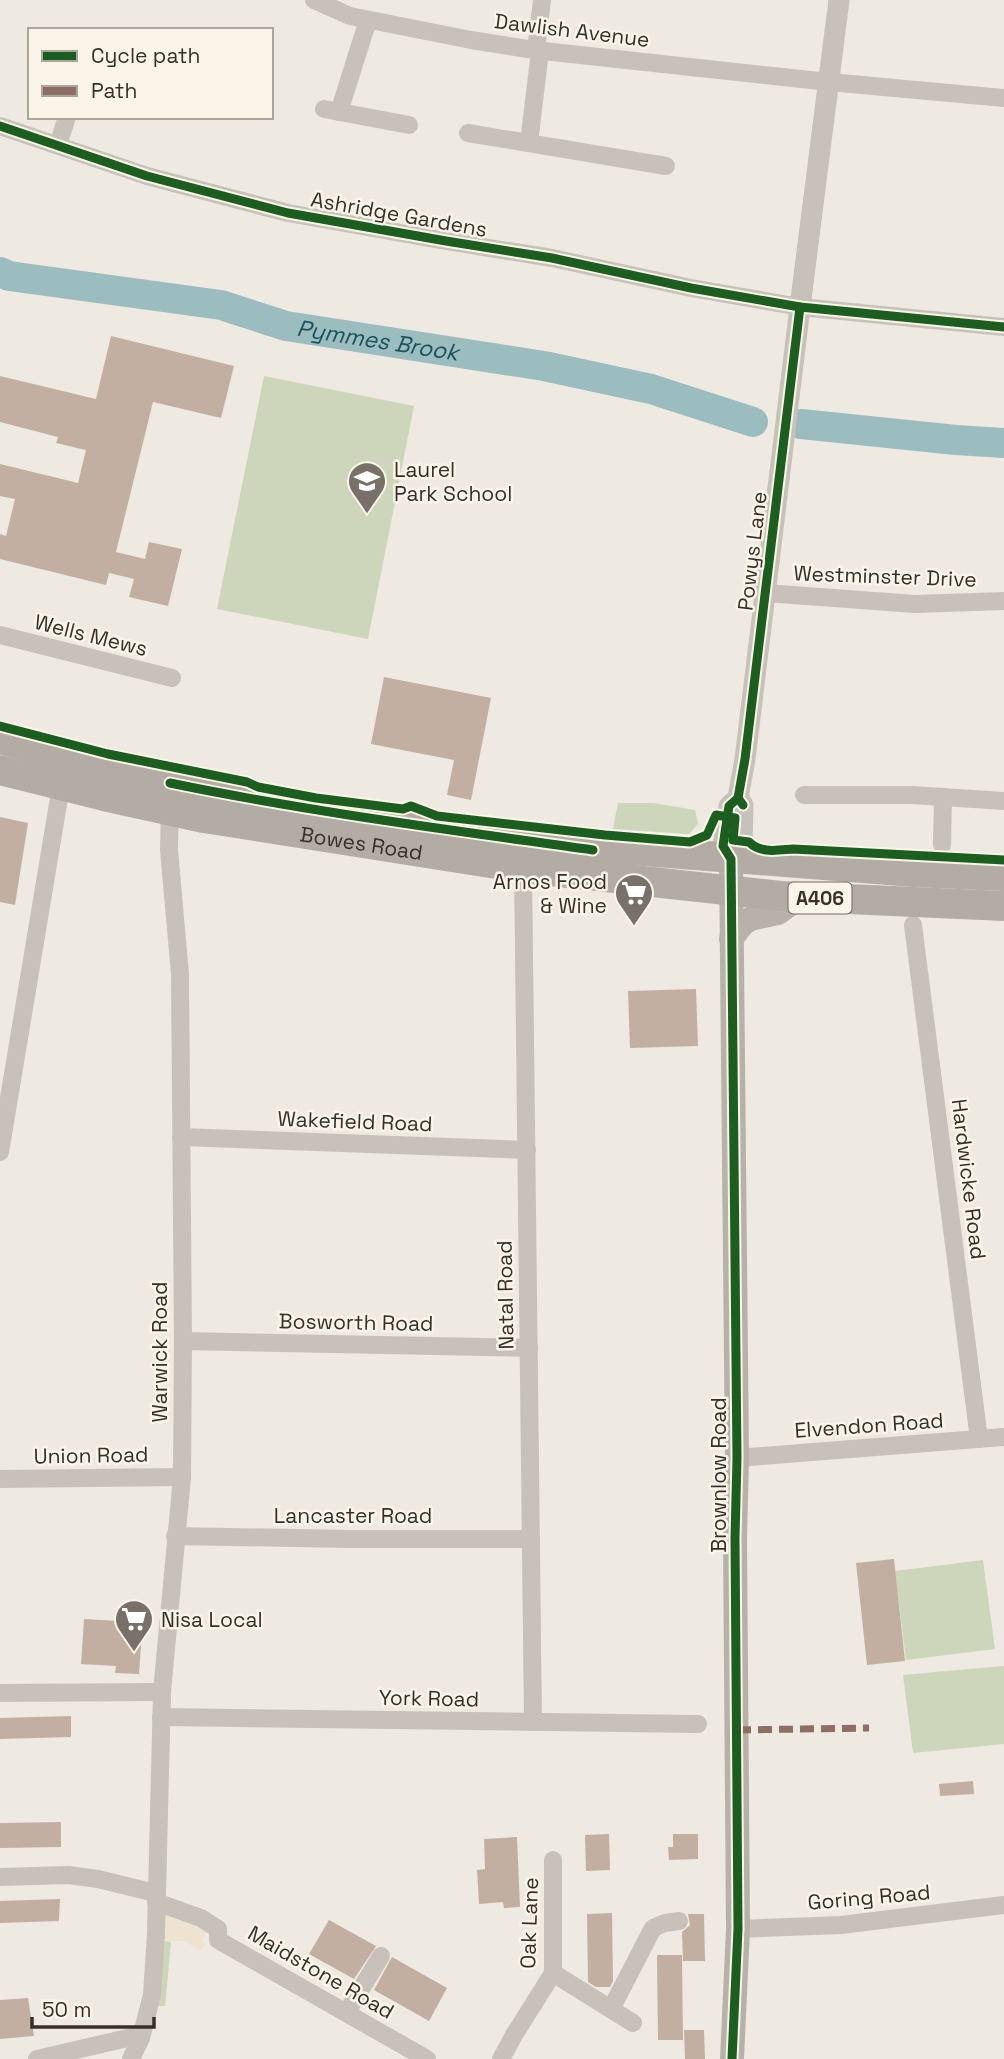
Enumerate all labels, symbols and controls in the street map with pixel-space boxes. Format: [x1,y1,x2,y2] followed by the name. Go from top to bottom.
[493,7,651,53] street label: Dawlish Avenue
[28,28,273,119] legend
[91,42,200,69] text: Cycle path
[91,77,137,104] text: Path
[309,185,489,243] street label: Ashridge Gardens
[295,313,463,368] water label: Pymmes Brook
[394,456,512,507] place label: Laurel Park School
[346,460,388,515] school or university icon: Laurel Park School
[731,490,773,612] street label: Powys Lane
[793,559,977,593] street label: Westminster Drive
[32,608,150,662] street label: Wells Mews
[298,820,425,866] street label: Bowes Road
[493,868,607,919] place label: Arnos Food & Wine
[613,872,655,927] supermarket icon: Arnos Food & Wine
[788,882,852,914] road number: A406
[946,1097,992,1261] street label: Hardwicke Road
[277,1105,433,1137] street label: Wakefield Road
[491,1240,519,1350] street label: Natal Road
[146,1282,173,1422] street label: Warwick Road
[278,1307,434,1337] street label: Bosworth Road
[705,1397,732,1553] street label: Brownlow Road
[793,1406,945,1444] street label: Elvendon Road
[33,1441,149,1469] street label: Union Road
[274,1502,432,1529] street label: Lancaster Road
[113,1598,155,1653] supermarket icon: Nisa Local
[161,1606,263,1633] place label: Nisa Local
[379,1684,479,1712] street label: York Road
[514,1877,544,1969] street label: Oak Lane
[806,1878,932,1916] street label: Goring Road
[243,1919,399,2025] street label: Maidstone Road
[32,1986,154,2030] scale bar
[42,1996,92,2023] text: 50 m

